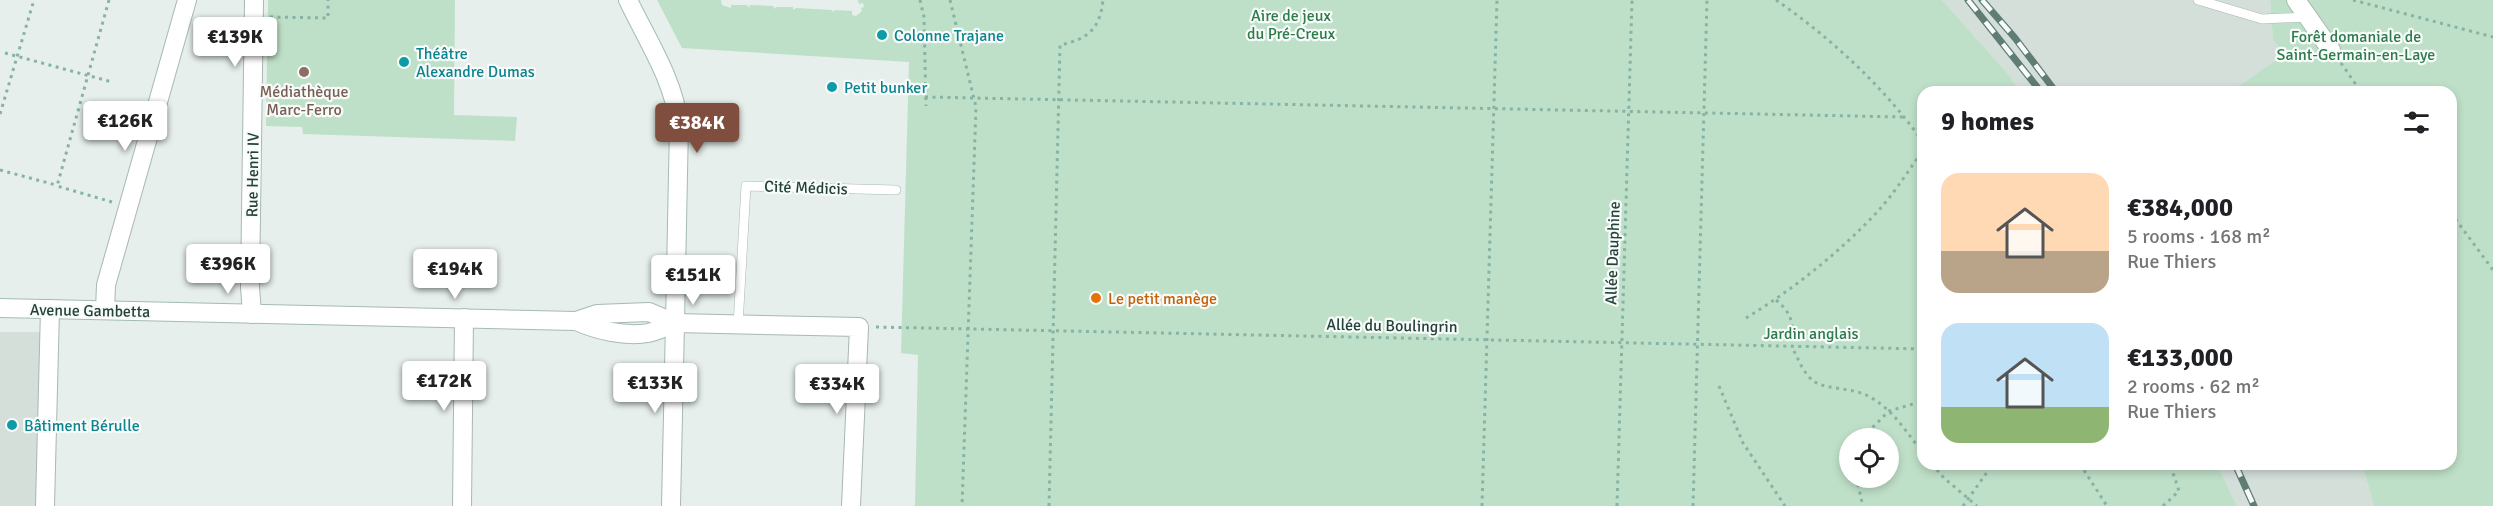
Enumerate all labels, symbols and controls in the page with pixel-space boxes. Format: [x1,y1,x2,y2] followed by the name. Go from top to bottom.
[1247,6,1336,44] park label: Aire de jeux du Pré-Creux
[193,17,277,68] pin: €139K
[207,24,263,49] text: €139K
[894,26,1004,46] place label: Colonne Trajane
[2277,27,2435,65] park label: Forêt domaniale de Saint-Germain-en-Laye
[875,28,889,42] marker: Colonne Trajane
[416,44,535,82] place label: Théâtre Alexandre Dumas
[397,55,411,69] marker: Théâtre Alexandre Dumas
[297,65,311,79] marker: Médiathèque Marc-Ferro
[844,78,927,98] place label: Petit bunker
[825,80,839,94] marker: Petit bunker
[259,82,349,120] place label: Médiathèque Marc-Ferro
[83,101,167,152] pin: €126K
[655,103,739,154] pin: €384K
[1941,106,2034,138] text: 9 homes
[2400,106,2433,139] icon: filters
[97,108,153,133] text: €126K
[669,110,725,135] text: €384K
[242,132,264,218] street label: Rue Henri IV
[764,177,848,199] street label: Cité Médicis
[2127,192,2233,224] text: €384,000
[1989,197,2061,269] icon: home
[1601,201,1625,305] street label: Allée Dauphine
[2127,224,2271,249] text: 5 rooms · 168 m²
[186,244,270,295] pin: €396K
[413,249,497,300] pin: €194K
[2127,249,2216,274] text: Rue Thiers
[200,251,256,276] text: €396K
[651,255,735,306] pin: €151K
[427,256,483,281] text: €194K
[665,262,721,287] text: €151K
[1108,289,1217,309] place label: Le petit manège
[1089,291,1103,305] marker: Le petit manège
[30,300,150,322] street label: Avenue Gambetta
[1326,315,1458,337] street label: Allée du Boulingrin
[1763,324,1859,344] park label: Jardin anglais
[2127,342,2233,374] text: €133,000
[1989,347,2061,419] icon: home
[402,361,486,412] pin: €172K
[613,363,697,414] pin: €133K
[795,364,879,415] pin: €334K
[416,368,472,393] text: €172K
[627,370,683,395] text: €133K
[809,371,865,396] text: €334K
[2127,374,2260,399] text: 2 rooms · 62 m²
[2127,399,2216,424] text: Rue Thiers
[24,416,140,436] place label: Bâtiment Bérulle
[5,418,19,432] marker: Bâtiment Bérulle
[1839,428,1899,488] map controls
[1839,428,1899,488] button: locate

